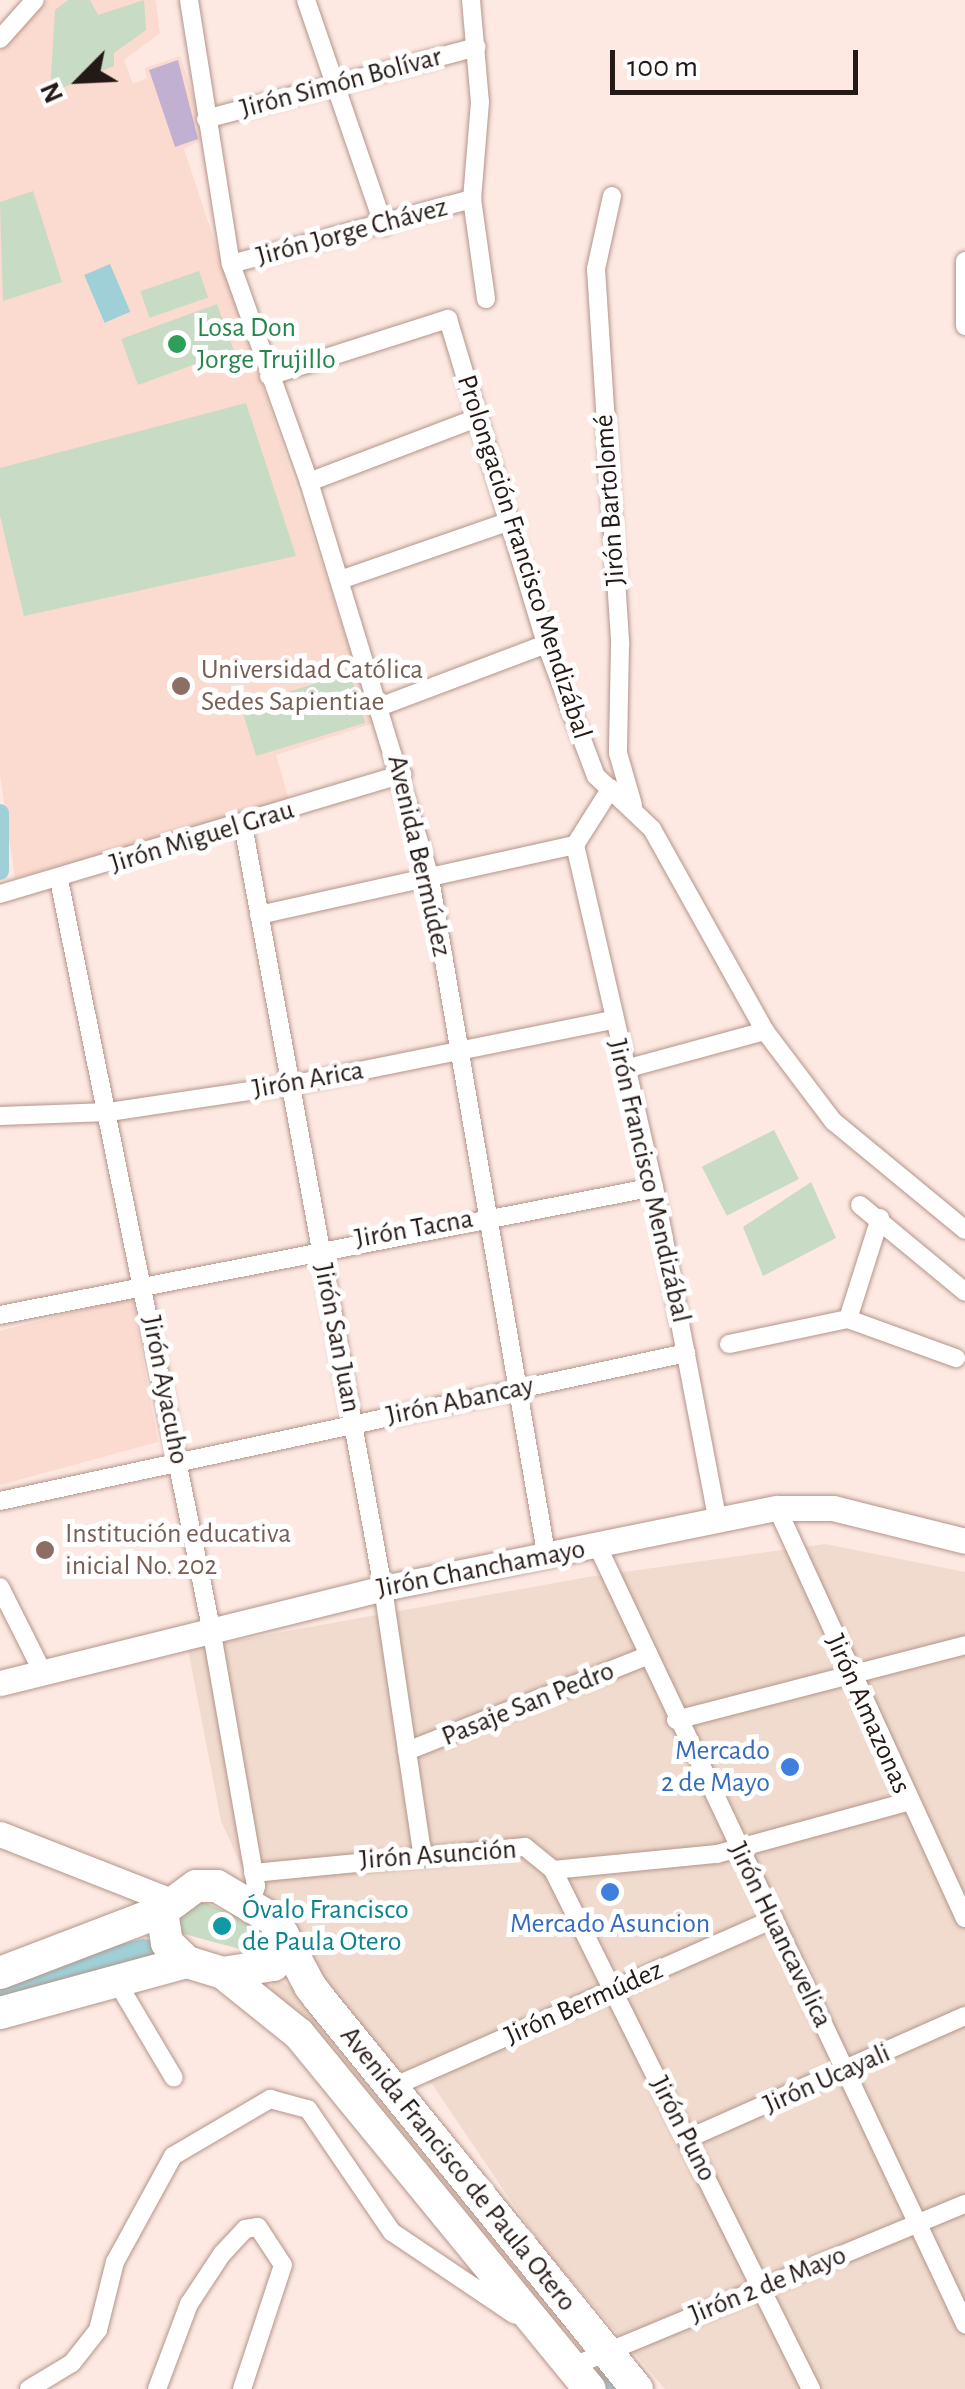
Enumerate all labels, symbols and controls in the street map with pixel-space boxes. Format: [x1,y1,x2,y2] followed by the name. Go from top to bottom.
[30,30,130,130] north arrow
[615,30,862,92] scale bar
[237,40,445,126] street label: Jirón Simón Bolívar
[627,52,698,82] text: 100 m
[36,78,69,107] text: N
[253,190,451,274] street label: Jirón Jorge Chávez
[197,311,336,377] place label: Losa Don Jorge Trujillo
[166,333,188,355] marker: Losa Don Jorge Trujillo
[449,371,599,743] street label: Prolongación Francisco Mendizábal
[587,413,633,587] street label: Jirón Bartolomé
[201,653,423,719] place label: Universidad Católica Sedes Sapientiae
[170,675,192,697] marker: Universidad Católica Sedes Sapientiae
[380,752,458,960] street label: Avenida Bermúdez
[106,793,298,881] street label: Jirón Miguel Grau
[600,1036,698,1326] street label: Jirón Francisco Mendizábal
[250,1054,366,1106] street label: Jirón Arica
[352,1202,476,1256] street label: Jirón Tacna
[306,1261,368,1415] street label: Jirón San Juan
[134,1313,196,1467] street label: Jirón Ayacuho
[383,1369,537,1433] street label: Jirón Abancay
[65,1517,291,1583] place label: Institución educativa inicial No. 202
[374,1532,588,1606] street label: Jirón Chanchamayo
[34,1539,56,1561] marker: Institución educativa inicial No. 202
[818,1629,918,1799] street label: Jirón Amazonas
[437,1654,619,1754] street label: Pasaje San Pedro
[661,1734,770,1800] place label: Mercado 2 de Mayo
[779,1756,801,1778] marker: Mercado 2 de Mayo
[358,1833,518,1877] street label: Jirón Asunción
[721,1837,839,2033] street label: Jirón Huancavelica
[599,1881,621,1903] marker: Mercado Asuncion
[242,1893,409,1959] place label: Óvalo Francisco de Paula Otero
[510,1907,710,1941] place label: Mercado Asuncion
[211,1915,233,1937] marker: Óvalo Francisco de Paula Otero
[500,1953,668,2053] street label: Jirón Bermúdez
[333,2020,583,2318] street label: Avenida Francisco de Paula Otero
[759,2036,895,2122] street label: Jirón Ucayali
[642,2071,724,2187] street label: Jirón Puno
[685,2238,851,2332] street label: Jirón 2 de Mayo

